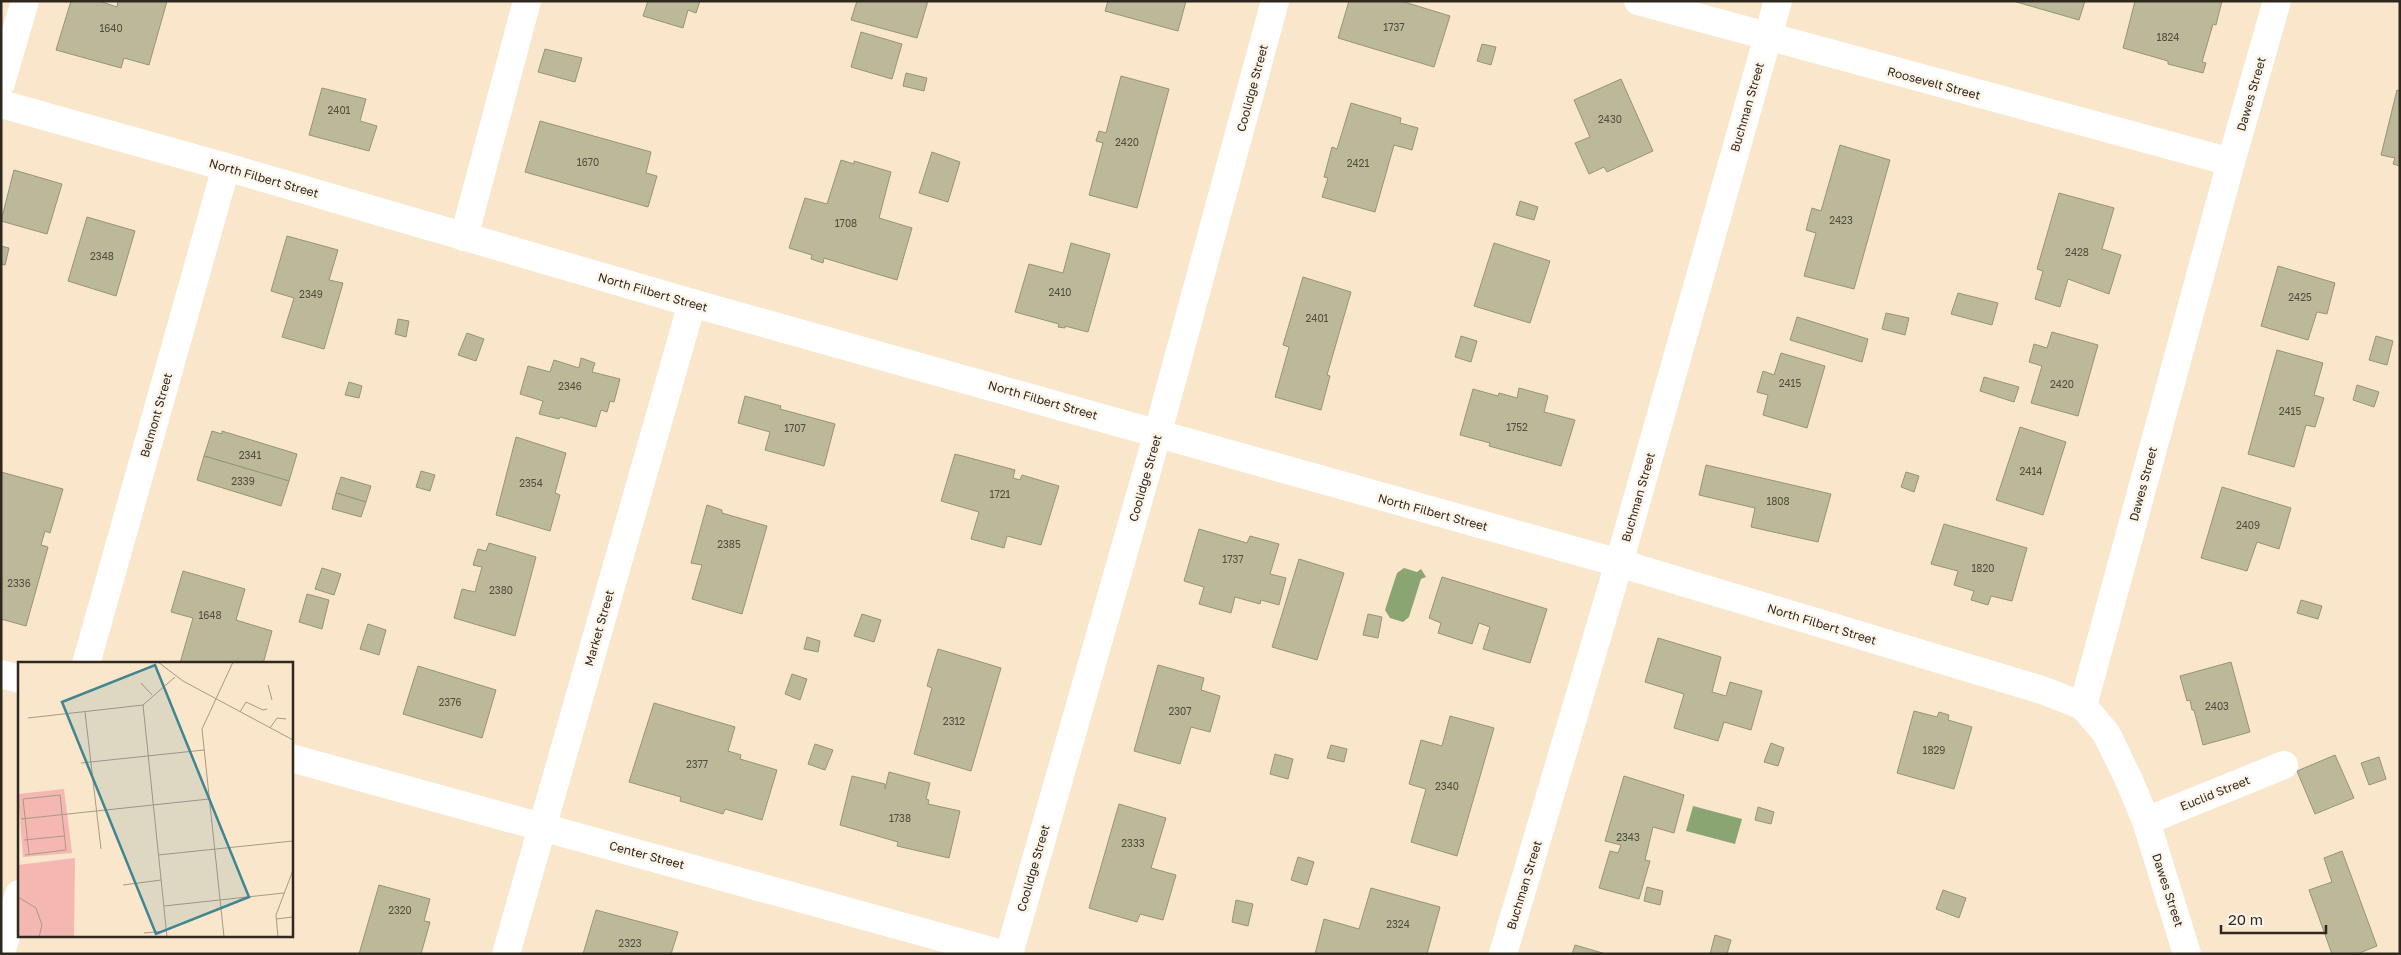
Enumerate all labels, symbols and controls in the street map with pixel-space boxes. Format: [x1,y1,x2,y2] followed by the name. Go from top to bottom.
[1383,21,1405,33] house number: 1737
[99,22,123,34] house number: 1640
[2157,31,2179,43] house number: 1824
[1233,42,1271,133] street label: Coolidge Street
[2233,55,2269,133] street label: Dawes Street
[1727,60,1767,154] street label: Buchman Street
[1886,63,1982,103] street label: Roosevelt Street
[328,104,351,116] house number: 2401
[1598,113,1622,125] house number: 2430
[1115,136,1139,148] house number: 2420
[208,155,321,201] street label: North Filbert Street
[577,156,599,168] house number: 1670
[1347,157,1369,169] house number: 2421
[1829,214,1853,226] house number: 2423
[835,217,857,229] house number: 1708
[2065,246,2089,258] house number: 2428
[90,250,114,262] house number: 2348
[597,269,710,315] street label: North Filbert Street
[1049,286,1071,298] house number: 2410
[299,288,323,300] house number: 2349
[2288,291,2312,303] house number: 2425
[1306,312,1329,324] house number: 2401
[137,371,175,459] street label: Belmont Street
[987,377,1100,423] street label: North Filbert Street
[1779,377,1801,389] house number: 2415
[2050,378,2074,390] house number: 2420
[558,380,582,392] house number: 2346
[2279,405,2301,417] house number: 2415
[1506,421,1528,433] house number: 1752
[784,422,806,434] house number: 1707
[1125,433,1165,523] street label: Coolidge Street
[2126,445,2160,523] street label: Dawes Street
[239,449,261,461] house number: 2341
[1618,450,1658,544] street label: Buchman Street
[2020,465,2042,477] house number: 2414
[231,475,255,487] house number: 2339
[519,477,543,489] house number: 2354
[990,488,1011,500] house number: 1721
[1376,490,1490,534] street label: North Filbert Street
[1766,495,1790,507] house number: 1808
[2236,519,2260,531] house number: 2409
[717,538,741,550] house number: 2385
[1222,553,1244,565] house number: 1737
[1972,562,1994,574] house number: 1820
[7,577,31,589] house number: 2336
[489,584,513,596] house number: 2380
[581,588,617,668] street label: Market Street
[1766,600,1879,648] street label: North Filbert Street
[198,609,222,621] house number: 1648
[18,662,292,938] inset map
[439,696,462,708] house number: 2376
[2205,700,2229,712] house number: 2403
[1168,705,1192,717] house number: 2307
[943,715,965,727] house number: 2312
[1923,744,1945,756] house number: 1829
[686,758,708,770] house number: 2377
[2178,772,2252,814] street label: Euclid Street
[1435,780,1459,792] house number: 2340
[889,812,911,824] house number: 1738
[1013,823,1053,913] street label: Coolidge Street
[1616,831,1640,843] house number: 2343
[1121,837,1145,849] house number: 2333
[608,838,686,872] street label: Center Street
[1503,838,1545,931] street label: Buchman Street
[2149,851,2187,929] street label: Dawes Street
[2221,902,2326,934] scale bar
[388,904,412,916] house number: 2320
[2228,910,2263,928] text: 20 m
[1386,918,1410,930] house number: 2324
[618,937,642,949] house number: 2323

